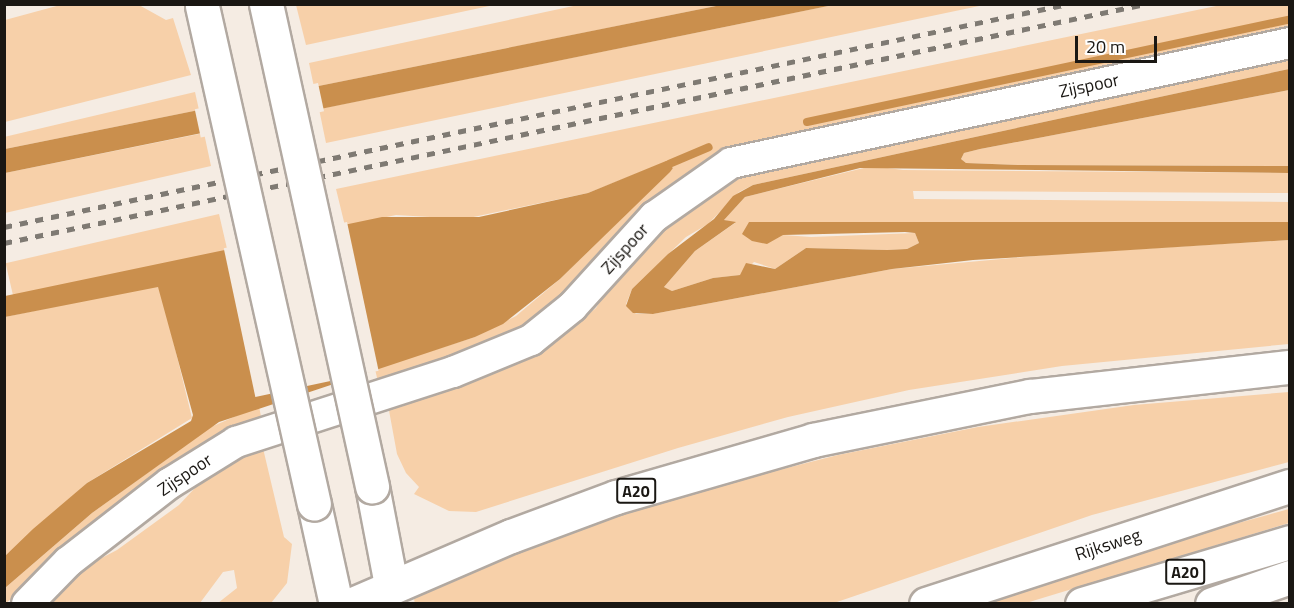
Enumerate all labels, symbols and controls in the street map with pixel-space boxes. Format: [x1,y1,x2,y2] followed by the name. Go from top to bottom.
[1078,24,1160,62] scale bar
[1086,33,1125,60] text: 20 m
[1057,69,1121,103] street label: Zijspoor
[597,219,653,279] street label: Zijspoor
[154,449,216,501] street label: Zijspoor
[615,478,657,504] road number: A20
[1072,524,1144,566] street label: Rijksweg
[1164,559,1206,585] road number: A20

